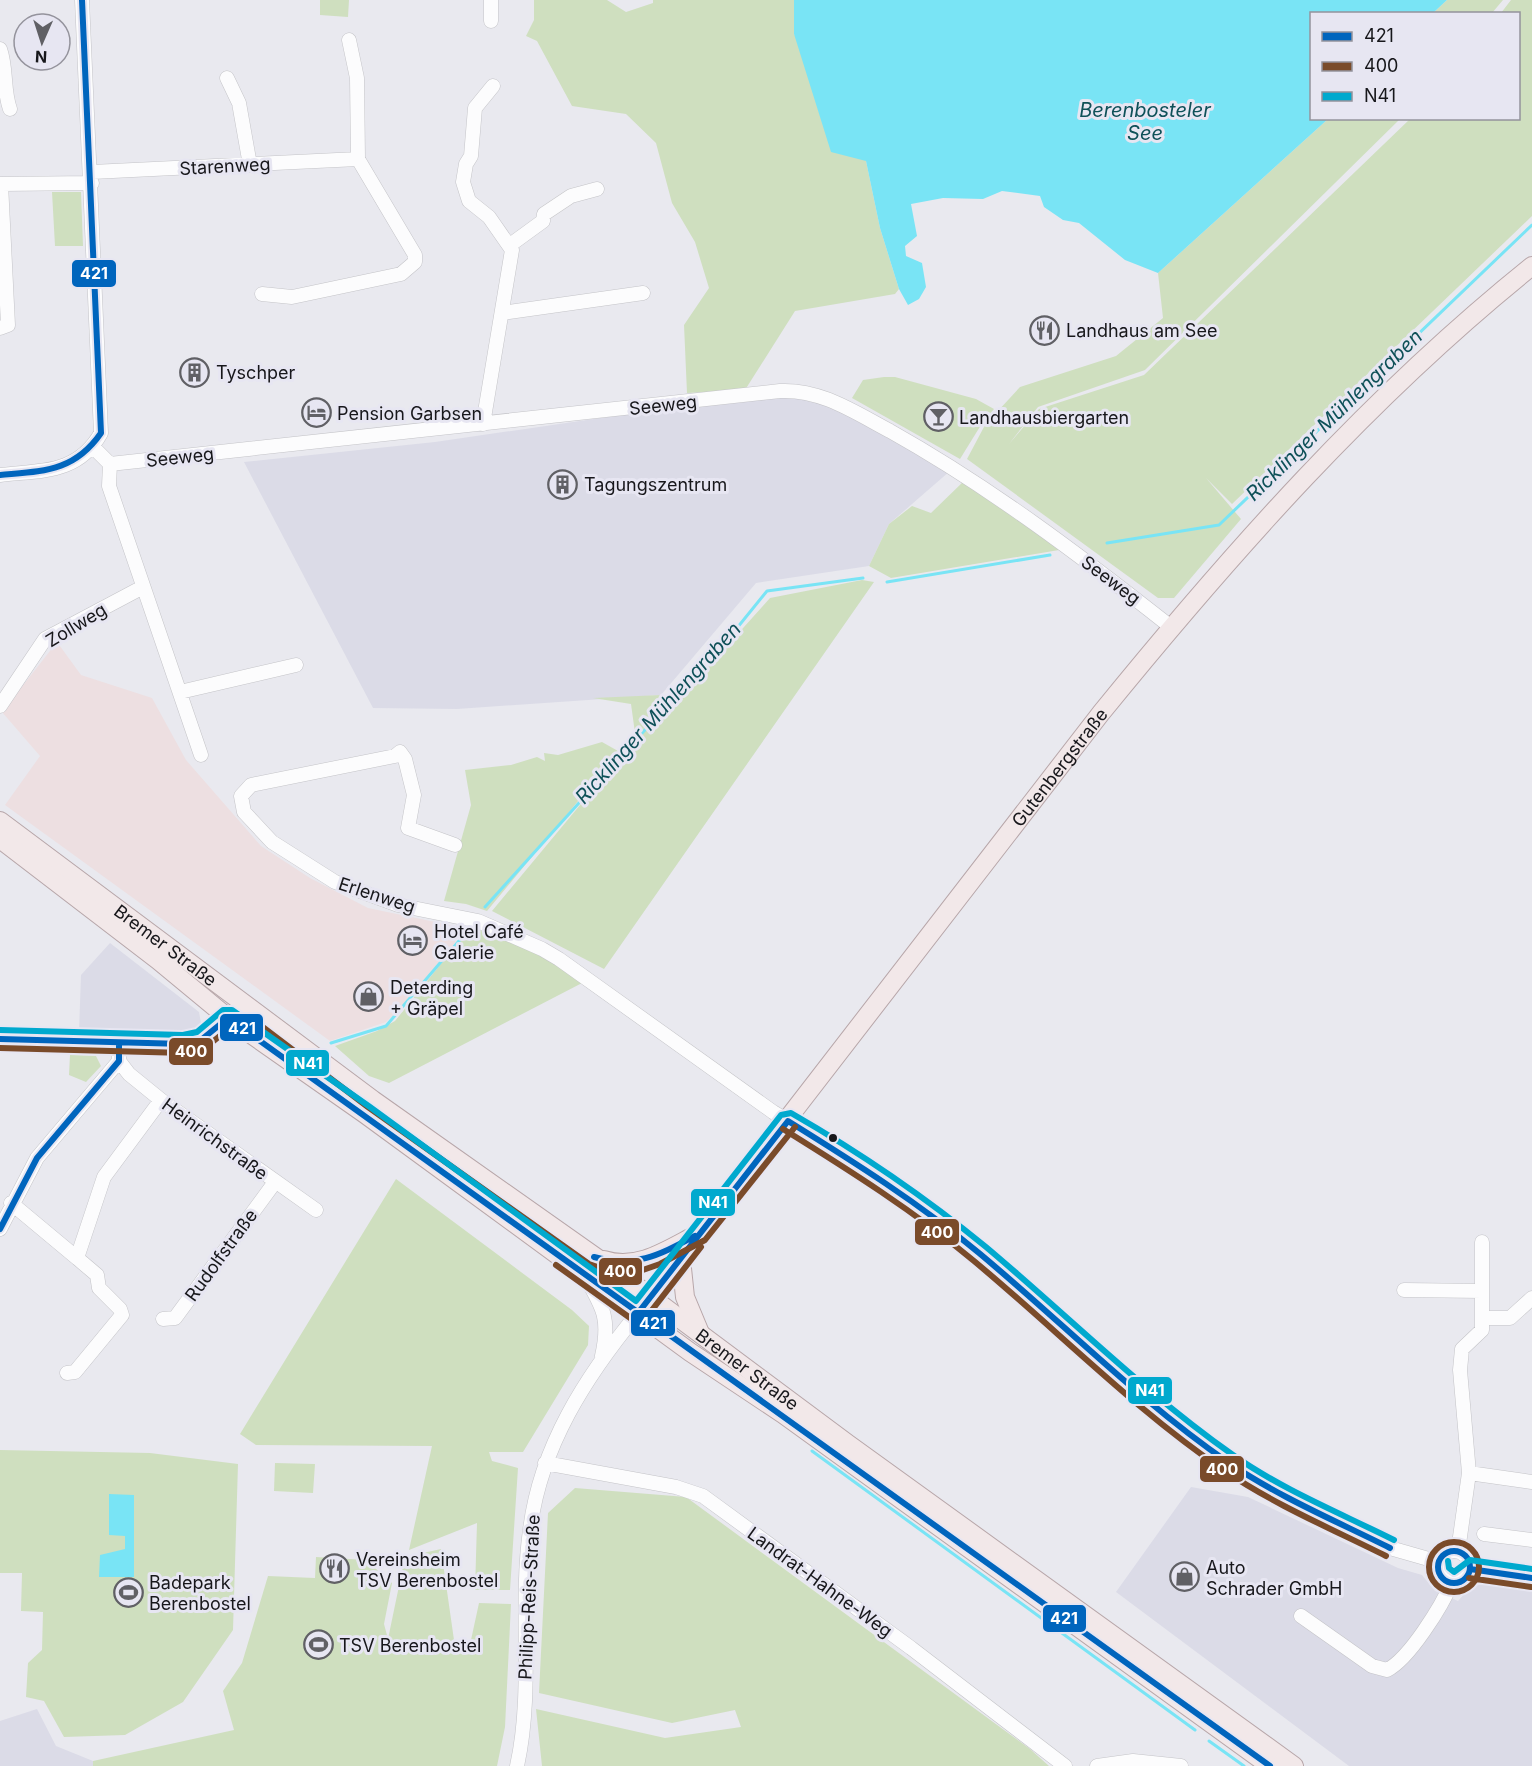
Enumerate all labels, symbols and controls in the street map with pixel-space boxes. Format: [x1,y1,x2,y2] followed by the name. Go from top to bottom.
[12,12,72,72] north arrow
[1310,12,1520,120] legend
[1364,25,1394,46] text: 421
[35,47,48,67] text: N
[1364,55,1398,76] text: 400
[1364,85,1396,106] text: N41
[1079,98,1211,145] water label: Berenbosteler See
[179,153,271,179] street label: Starenweg
[71,259,117,288] line badge: 421
[80,263,108,283] text: 421
[1029,314,1061,346] restaurant icon: Landhaus am See
[1066,320,1217,341] place label: Landhaus am See
[1241,324,1427,506] water label: Ricklinger Mühlengraben
[179,356,211,388] building icon: Tyschper
[216,362,296,383] place label: Tyschper
[628,391,698,419] street label: Seeweg
[300,397,332,429] hotel icon: Pension Garbsen
[922,401,954,433] bar icon: Landhausbiergarten
[337,403,482,424] place label: Pension Garbsen
[959,407,1129,428] place label: Landhausbiergarten
[145,443,215,471] street label: Seeweg
[547,468,579,500] building icon: Tagungszentrum
[584,474,727,495] place label: Tagungszentrum
[1077,551,1145,609] street label: Seeweg
[42,599,110,651] street label: Zollweg
[570,617,746,809] water label: Ricklinger Mühlengraben
[1007,704,1112,830] street label: Gutenbergstraße
[336,873,418,917] street label: Erlenweg
[110,900,221,990] street label: Bremer Straße
[434,921,524,963] place label: Hotel Café Galerie
[397,925,429,957] hotel icon: Hotel Café Galerie
[390,977,473,1019] place label: Deterding + Gräpel
[353,981,385,1013] shop icon: Deterding + Gräpel
[219,1013,264,1042] line badge: 421
[228,1018,256,1038] text: 421
[168,1037,214,1066] line badge: 400
[175,1041,207,1061] text: 400
[285,1049,330,1077] line badge: N41
[293,1053,323,1073] text: N41
[158,1094,272,1184] street label: Heinrichstraße
[827,1132,839,1144] unlabelled marker
[690,1188,736,1217] line badge: N41
[698,1192,728,1212] text: N41
[181,1205,261,1305] street label: Rudolfstraße
[914,1218,960,1246] line badge: 400
[921,1222,953,1242] text: 400
[598,1257,643,1286] line badge: 400
[604,1261,636,1281] text: 400
[630,1309,676,1337] line badge: 421
[639,1313,667,1333] text: 421
[692,1324,803,1414] street label: Bremer Straße
[1127,1376,1173,1405] line badge: N41
[1135,1380,1165,1400] text: N41
[1199,1455,1245,1483] line badge: 400
[1206,1459,1238,1479] text: 400
[514,1514,544,1680] street label: Philipp-Reis-Straße
[744,1522,896,1642] street label: Landrat-Hahne-Weg
[356,1549,498,1591] place label: Vereinsheim TSV Berenbostel
[319,1553,351,1585] restaurant icon: Vereinsheim TSV Berenbostel
[1206,1557,1342,1599] place label: Auto Schrader GmbH
[1169,1561,1201,1593] shop icon: Auto Schrader GmbH
[149,1572,251,1614] place label: Badepark Berenbostel
[112,1576,144,1608] sports icon: Badepark Berenbostel
[1042,1604,1087,1633] line badge: 421
[1050,1608,1078,1628] text: 421
[302,1629,334,1661] sports icon: TSV Berenbostel
[339,1635,481,1656] place label: TSV Berenbostel

